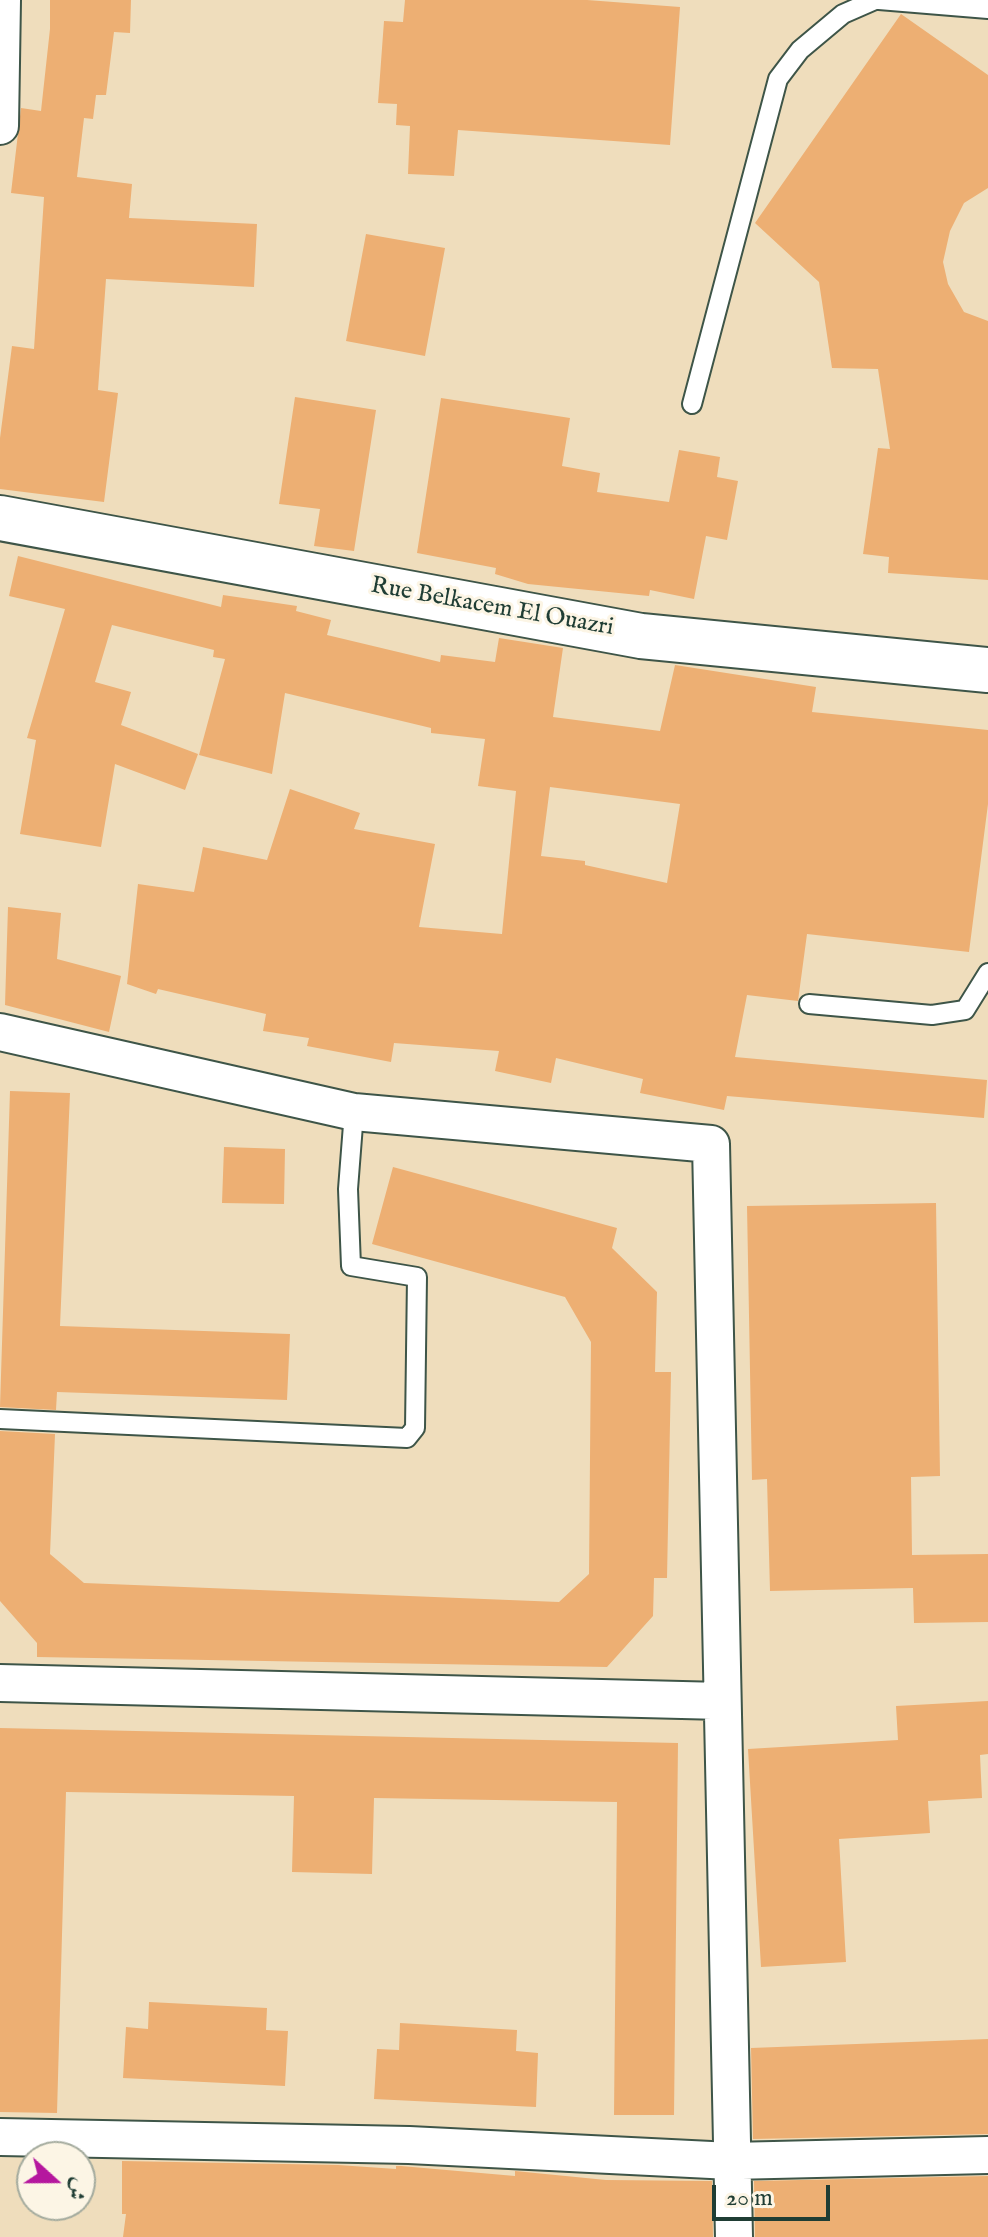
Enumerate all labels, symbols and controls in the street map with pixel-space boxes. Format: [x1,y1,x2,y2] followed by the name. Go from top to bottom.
[368,572,616,644] street label: Rue Belkacem El Ouazri
[16,2141,96,2221] north arrow
[716,2169,834,2219] scale bar
[60,2174,94,2204] text: ش
[726,2183,773,2214] text: 20 m

